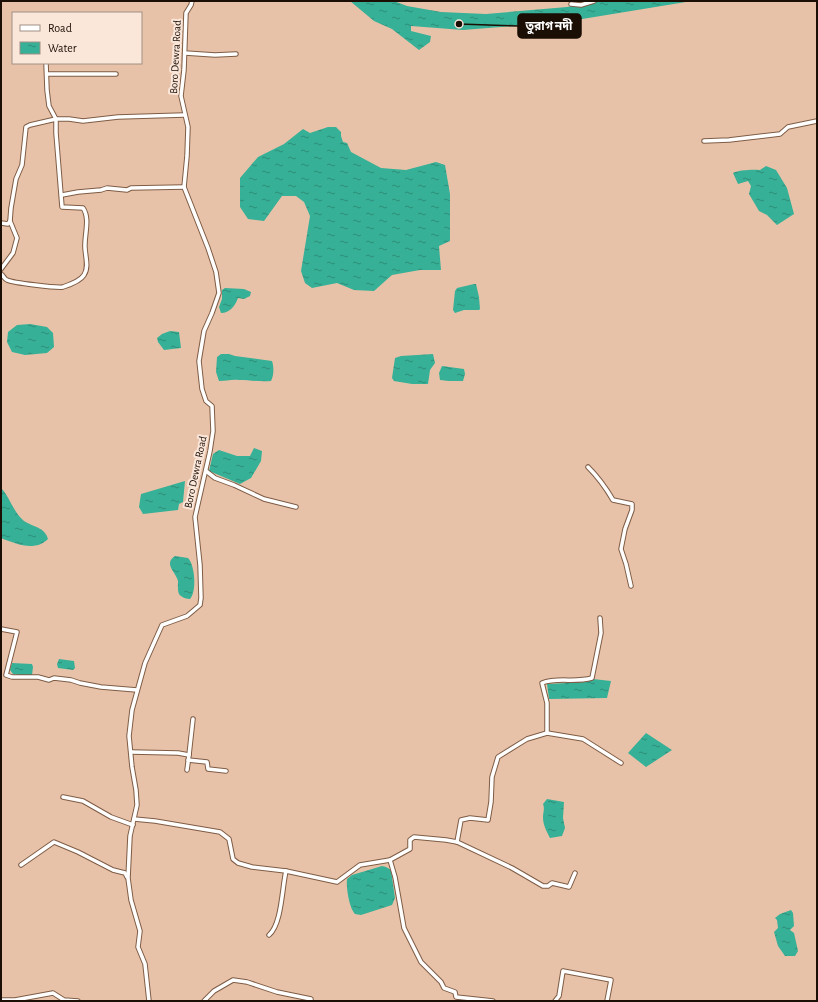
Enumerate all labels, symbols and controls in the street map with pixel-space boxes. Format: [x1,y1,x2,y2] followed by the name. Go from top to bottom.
[12,12,142,64] legend
[518,14,581,38] callout: তুরাগ নদী
[525,18,573,35] text: তুরাগ নদী
[168,20,183,94] street label: Boro Dewra Road
[48,22,72,34] text: Road
[48,42,77,54] text: Water
[182,435,209,509] street label: Boro Dewra Road

